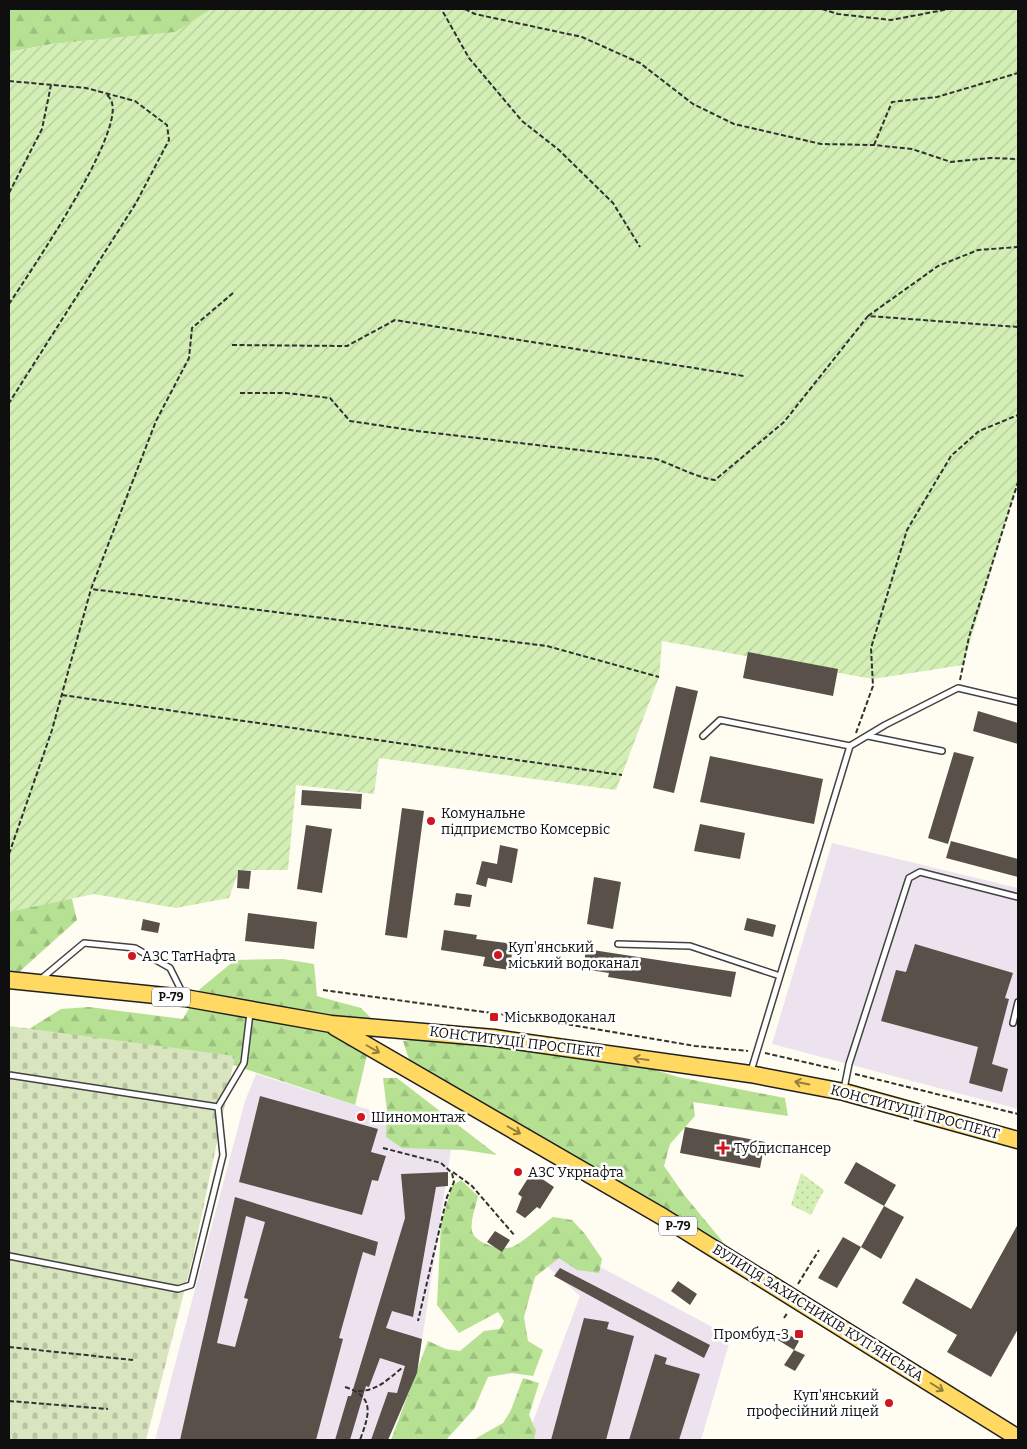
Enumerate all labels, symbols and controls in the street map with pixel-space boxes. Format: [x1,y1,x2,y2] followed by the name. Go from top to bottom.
[441,805,610,838] place label: Комунальне пiдприємство Комсервiс
[425,815,437,827] marker: Комунальне пiдприємство Комсервiс
[508,939,639,972] place label: Куп'янський міський водоканал
[142,948,236,965] place label: АЗС ТатНафта
[492,949,504,961] marker: Куп'янський міський водоканал
[126,950,138,962] marker: АЗС ТатНафта
[152,988,190,1006] road number: Р-79
[504,1009,616,1026] place label: Міськводоканал
[488,1011,500,1023] marker: Міськводоканал
[428,1023,604,1061] street label: КОНСТИТУЦІЇ ПРОСПЕКТ
[366,1044,380,1054] one-way arrow
[634,1054,650,1064] one-way arrow
[794,1078,810,1088] one-way arrow
[829,1081,1001,1143] street label: КОНСТИТУЦІЇ ПРОСПЕКТ
[371,1109,466,1126] place label: Шиномонтаж
[355,1111,367,1123] marker: Шиномонтаж
[506,1126,520,1136] one-way arrow
[734,1140,831,1157] place label: Тубдиспансер
[716,1141,730,1155] marker: Тубдиспансер
[528,1164,624,1181] place label: АЗС Укрнафта
[512,1166,524,1178] marker: АЗС Укрнафта
[659,1216,697,1236] road number: Р-79
[709,1241,927,1385] street label: ВУЛИЦЯ ЗАХИСНИКІВ КУП'ЯНСЬКА
[713,1326,789,1343] place label: Промбуд-3
[793,1328,805,1340] marker: Промбуд-3
[929,1382,943,1392] one-way arrow
[747,1387,879,1420] place label: Куп'янський професійний ліцей
[883,1397,895,1409] marker: Куп'янський професійний ліцей

